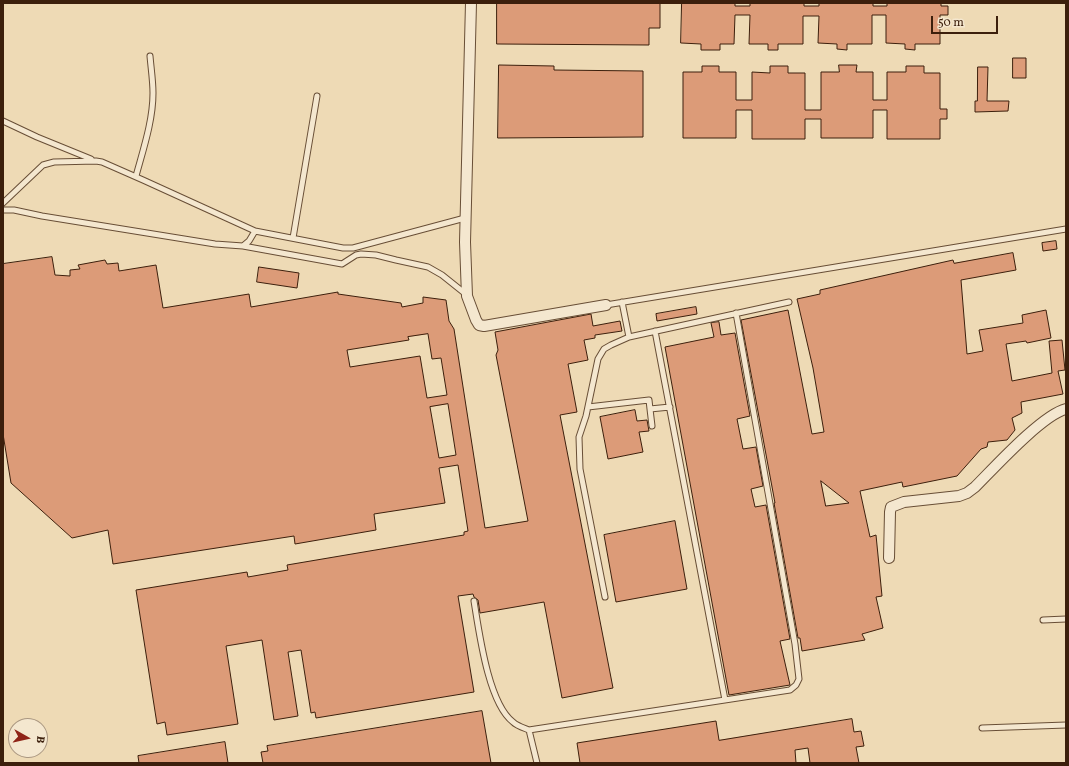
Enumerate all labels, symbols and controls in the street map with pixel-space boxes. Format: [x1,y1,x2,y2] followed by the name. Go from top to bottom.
[933,8,1000,34] scale bar
[938,15,964,31] text: 50 m
[8,718,48,758] north arrow
[31,735,47,744] text: B

